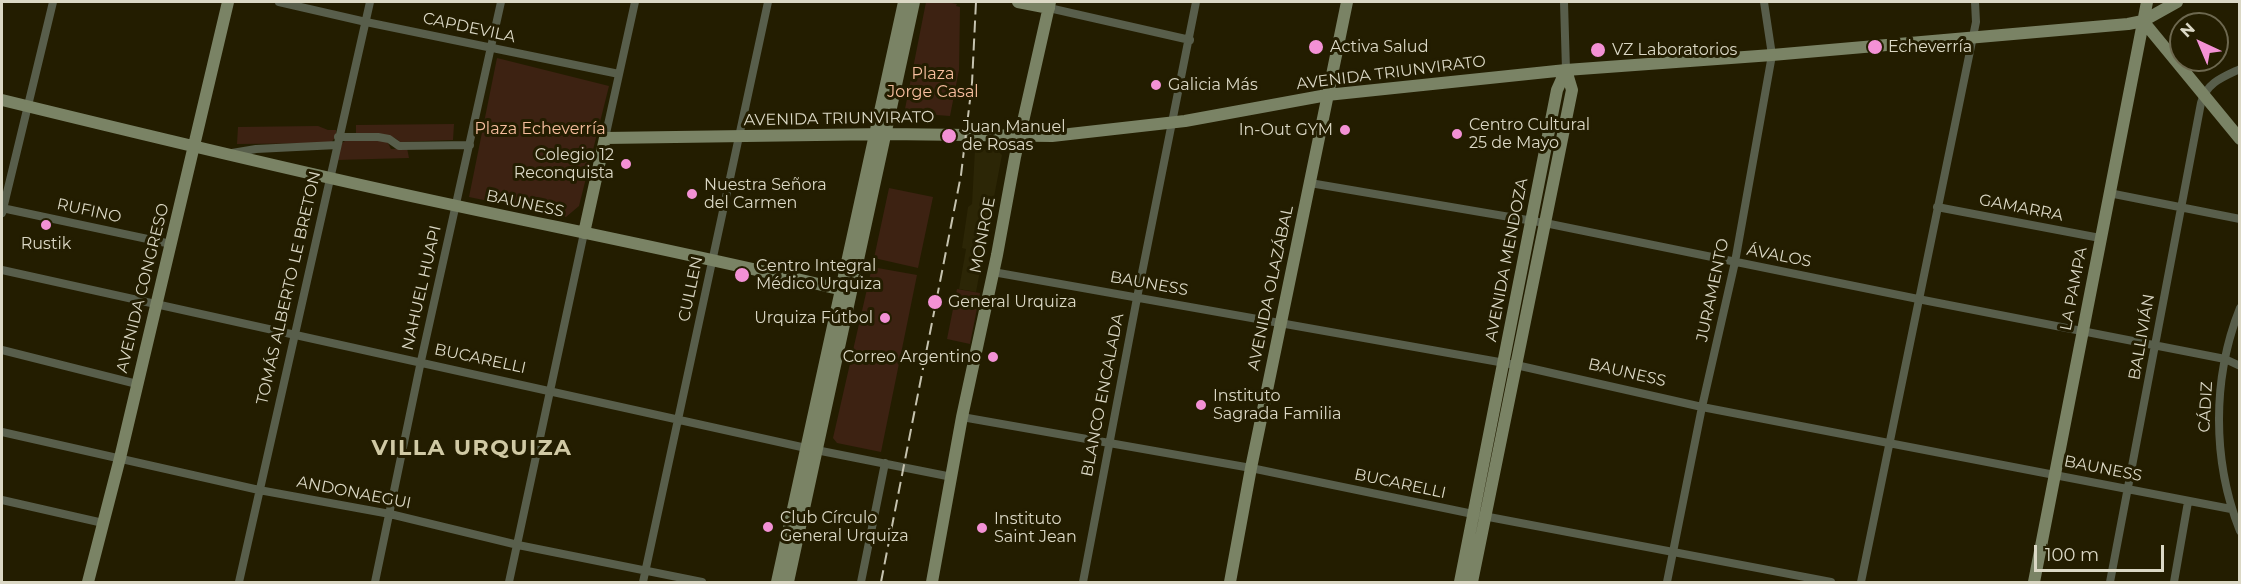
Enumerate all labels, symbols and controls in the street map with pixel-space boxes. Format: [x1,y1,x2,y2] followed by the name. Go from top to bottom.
[421,9,517,47] street label: CAPDEVILA
[2169,12,2229,72] north arrow
[2176,19,2199,41] text: N
[1330,37,1428,57] place label: Activa Salud
[1888,37,1972,57] place label: Echeverría
[1307,38,1325,56] marker: Activa Salud
[1866,38,1884,56] marker: Echeverría
[1612,40,1737,60] place label: VZ Laboratorios
[1589,41,1607,59] marker: VZ Laboratorios
[1295,52,1487,94] street label: AVENIDA TRIUNVIRATO
[887,64,979,102] park label: Plaza Jorge Casal
[1168,75,1258,95] place label: Galicia Más
[1149,78,1163,92] marker: Galicia Más
[743,108,935,130] street label: AVENIDA TRIUNVIRATO
[1469,115,1590,153] place label: Centro Cultural 25 de Mayo
[962,117,1065,155] place label: Juan Manuel de Rosas
[474,119,606,139] park label: Plaza Echeverría
[1239,120,1333,140] place label: In-Out GYM
[1338,123,1352,137] marker: In-Out GYM
[940,127,958,145] marker: Juan Manuel de Rosas
[1450,127,1464,141] marker: Centro Cultural 25 de Mayo
[514,145,614,183] place label: Colegio 12 Reconquista
[619,157,633,171] marker: Colegio 12 Reconquista
[253,169,325,407] street label: TOMÁS ALBERTO LE BRETON
[704,175,827,213] place label: Nuestra Señora del Carmen
[1482,176,1532,344] street label: AVENIDA MENDOZA
[484,186,566,222] street label: BAUNESS
[685,187,699,201] marker: Nuestra Señora del Carmen
[1977,190,2065,226] street label: GAMARRA
[55,195,123,227] street label: RUFINO
[966,195,1000,275] street label: MONROE
[113,201,173,375] street label: AVENIDA CONGRESO
[1244,204,1298,372] street label: AVENIDA OLAZÁBAL
[39,218,53,232] marker: Rustik
[398,224,446,352] street label: NAHUEL HUAPI
[21,234,71,254] place label: Rustik
[1693,237,1733,343] street label: JURAMENTO
[1745,240,1813,272] street label: ÁVALOS
[2056,246,2092,332] street label: LA PAMPA
[675,254,707,324] street label: CULLEN
[756,256,882,294] place label: Centro Integral Médico Urquiza
[733,266,751,284] marker: Centro Integral Médico Urquiza
[1108,268,1190,300] street label: BAUNESS
[948,292,1077,312] place label: General Urquiza
[2125,292,2159,382] street label: BALLIVIÁN
[926,293,944,311] marker: General Urquiza
[754,308,873,328] place label: Urquiza Fútbol
[878,311,892,325] marker: Urquiza Fútbol
[1078,312,1128,478] street label: BLANCO ENCALADA
[432,340,528,378] street label: BUCARELLI
[843,347,981,367] place label: Correo Argentino
[986,350,1000,364] marker: Correo Argentino
[1586,355,1668,391] street label: BAUNESS
[2195,381,2217,433] street label: CÁDIZ
[1213,386,1341,424] place label: Instituto Sagrada Familia
[1194,398,1208,412] marker: Instituto Sagrada Familia
[372,436,572,462] district label: VILLA URQUIZA
[2062,452,2144,486] street label: BAUNESS
[1352,465,1448,503] street label: BUCARELLI
[295,472,413,514] street label: ANDONAEGUI
[780,508,909,546] place label: Club Círculo General Urquiza
[994,509,1077,547] place label: Instituto Saint Jean
[761,520,775,534] marker: Club Círculo General Urquiza
[975,521,989,535] marker: Instituto Saint Jean
[2037,533,2168,571] scale bar
[2045,544,2099,566] text: 100 m

